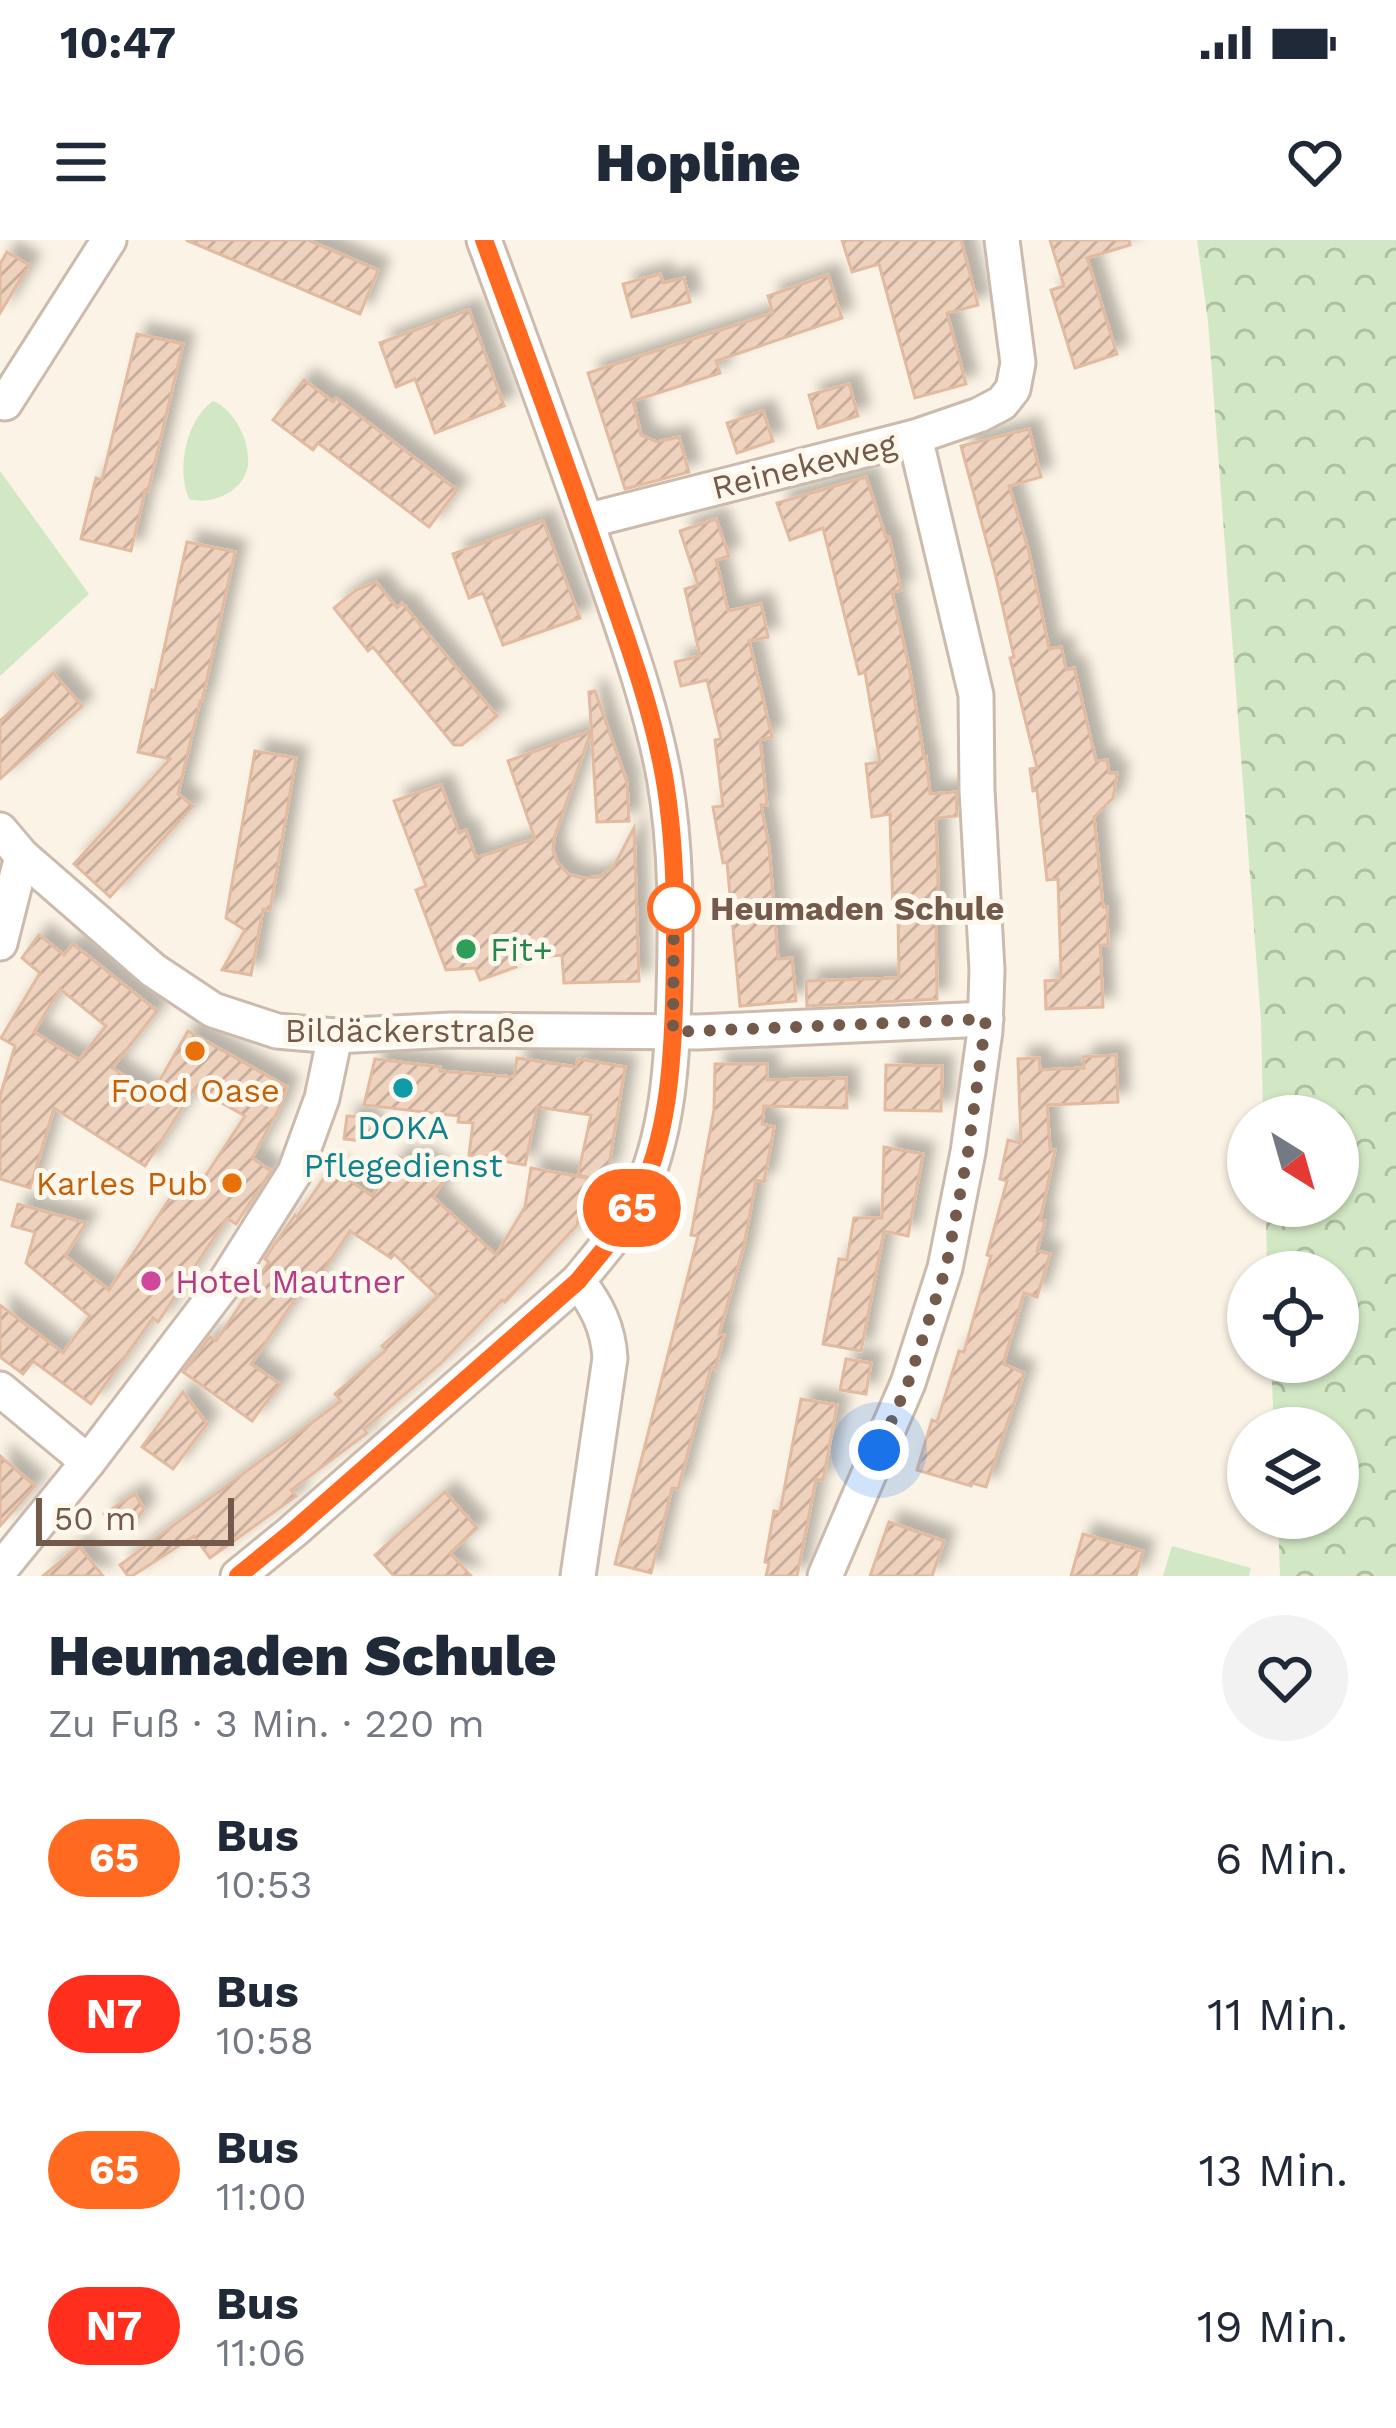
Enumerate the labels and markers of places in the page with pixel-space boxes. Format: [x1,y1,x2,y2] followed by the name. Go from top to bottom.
[649,883,699,933] marker: Heumaden Schule
[710,889,1004,928] place label: Heumaden Schule
[490,930,553,969] place label: Fit+
[453,936,479,962] marker: Fit+
[182,1038,208,1064] marker: Food Oase
[110,1071,280,1110] place label: Food Oase
[390,1075,416,1101] marker: DOKA Pflegedienst
[304,1108,503,1185] place label: DOKA Pflegedienst
[36,1164,208,1203] place label: Karles Pub
[219,1170,245,1196] marker: Karles Pub
[175,1262,405,1301] place label: Hotel Mautner
[138,1268,164,1294] marker: Hotel Mautner

